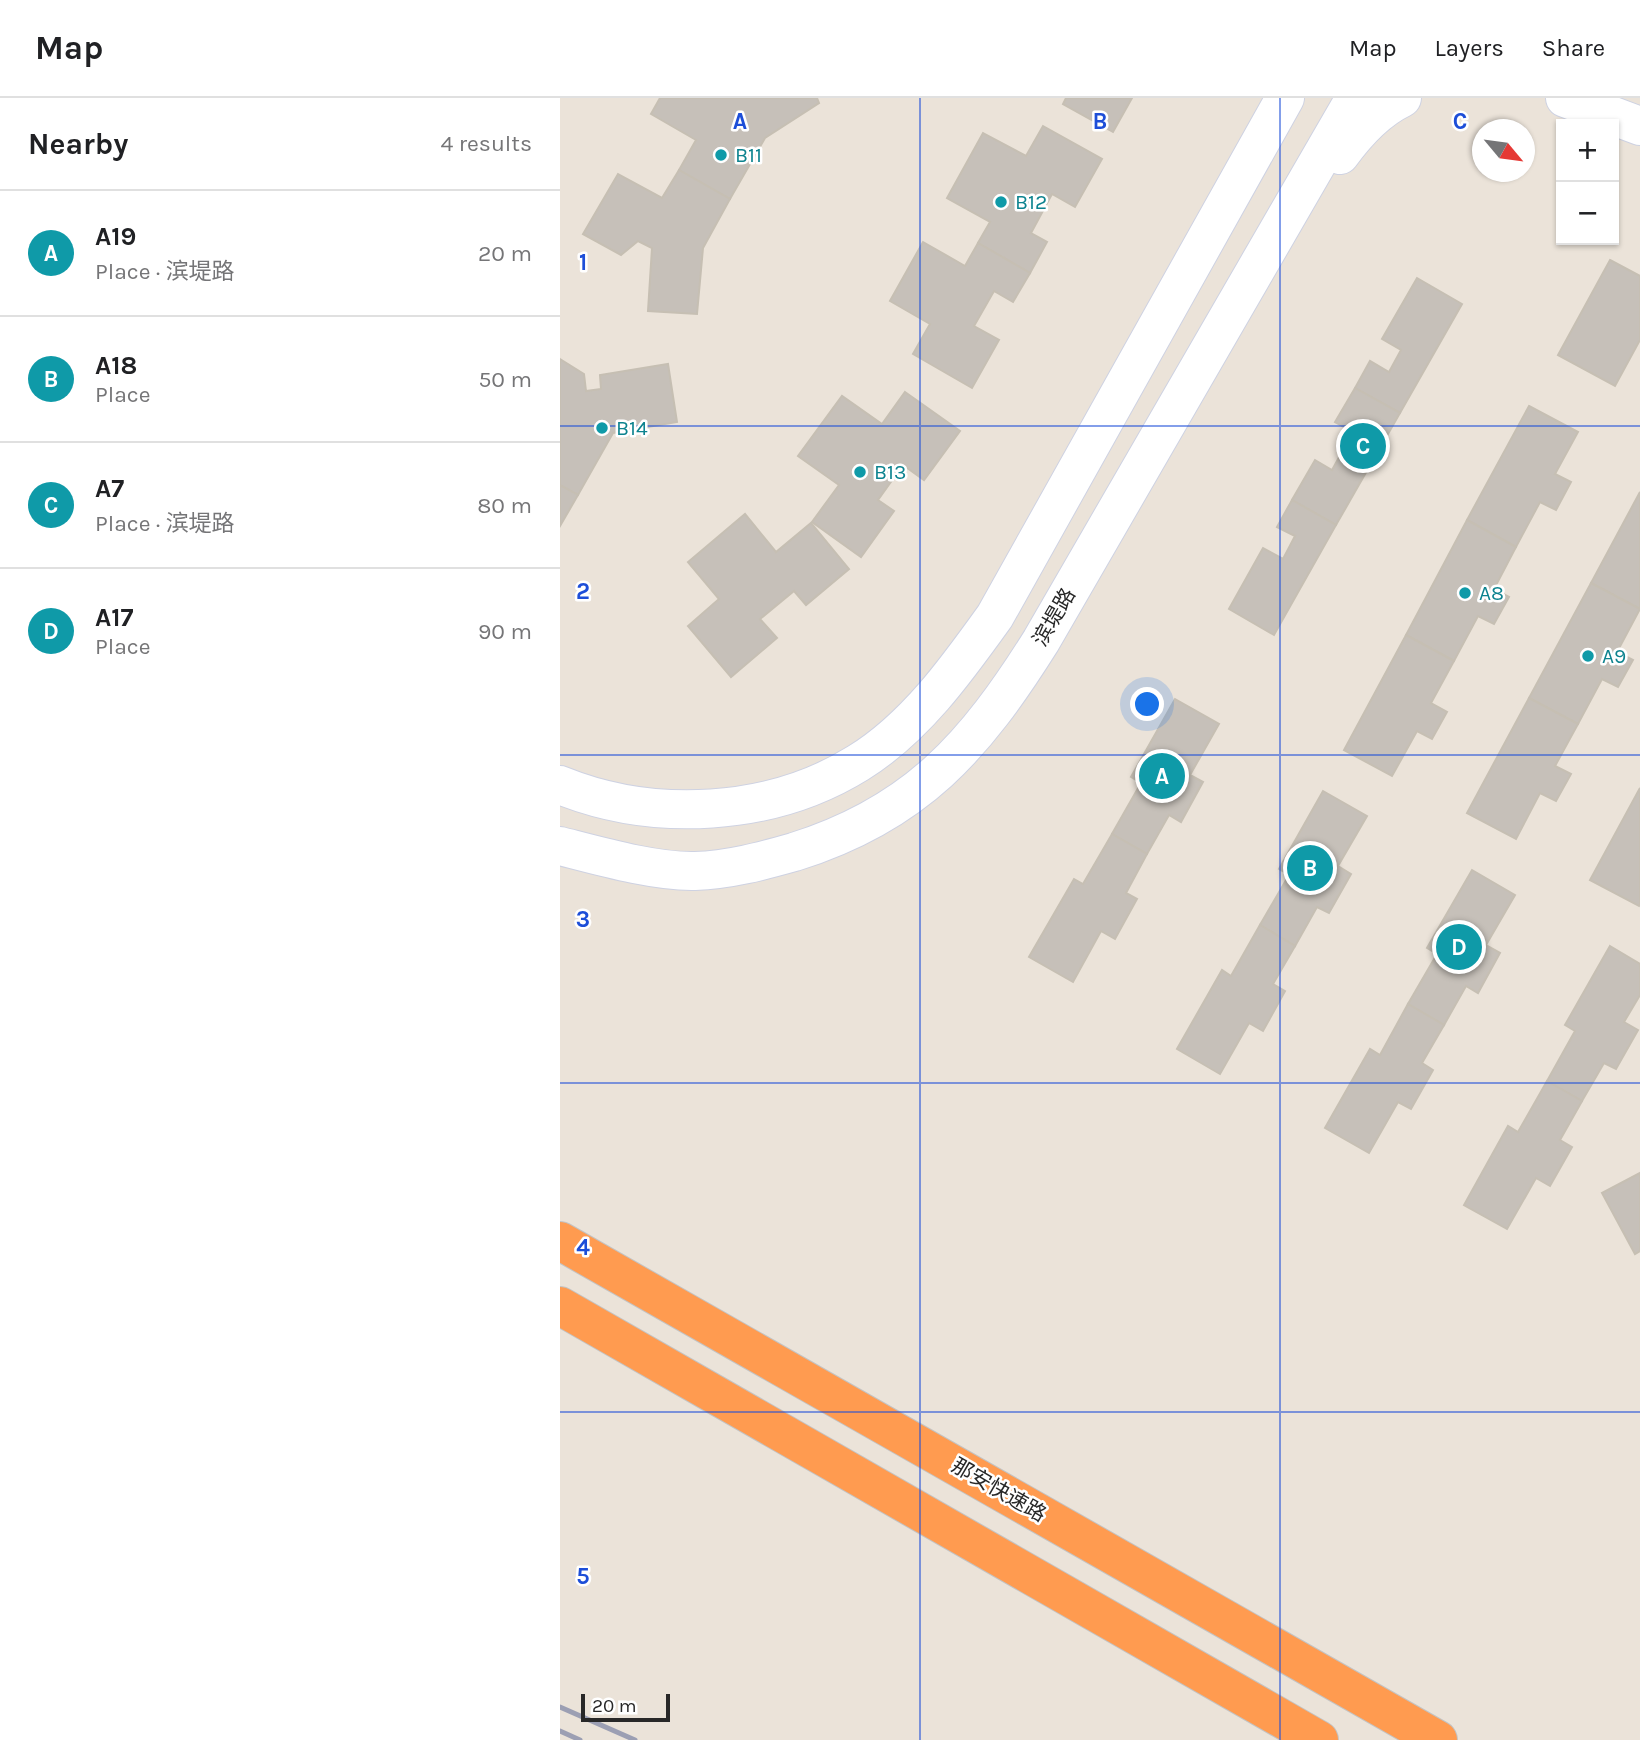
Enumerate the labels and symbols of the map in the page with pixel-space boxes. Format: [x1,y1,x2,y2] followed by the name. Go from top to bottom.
[733,108,747,135] text: A
[1093,108,1107,135] text: B
[1453,108,1467,135] text: C
[1472,119,1535,182] north arrow
[735,143,762,167] place label: B11
[713,147,729,163] marker: B11
[1015,190,1047,214] place label: B12
[993,194,1009,210] marker: B12
[579,249,587,276] text: 1
[616,416,648,440] place label: B14
[594,420,610,436] marker: B14
[1340,420,1386,472] pin: C
[874,460,906,484] place label: B13
[852,464,868,480] marker: B13
[576,578,590,605] text: 2
[1479,581,1504,605] place label: A8
[1028,584,1080,650] street label: 滨堤路
[1457,585,1473,601] marker: A8
[1602,644,1626,668] place label: A9
[1580,648,1596,664] marker: A9
[1130,687,1164,721] your location
[1139,750,1185,802] pin: A
[1287,842,1333,894] pin: B
[576,906,590,933] text: 3
[1436,921,1482,973] pin: D
[576,1234,590,1261] text: 4
[948,1453,1050,1527] street label: 那安快速路
[576,1563,590,1590] text: 5
[581,1691,670,1723] scale bar

